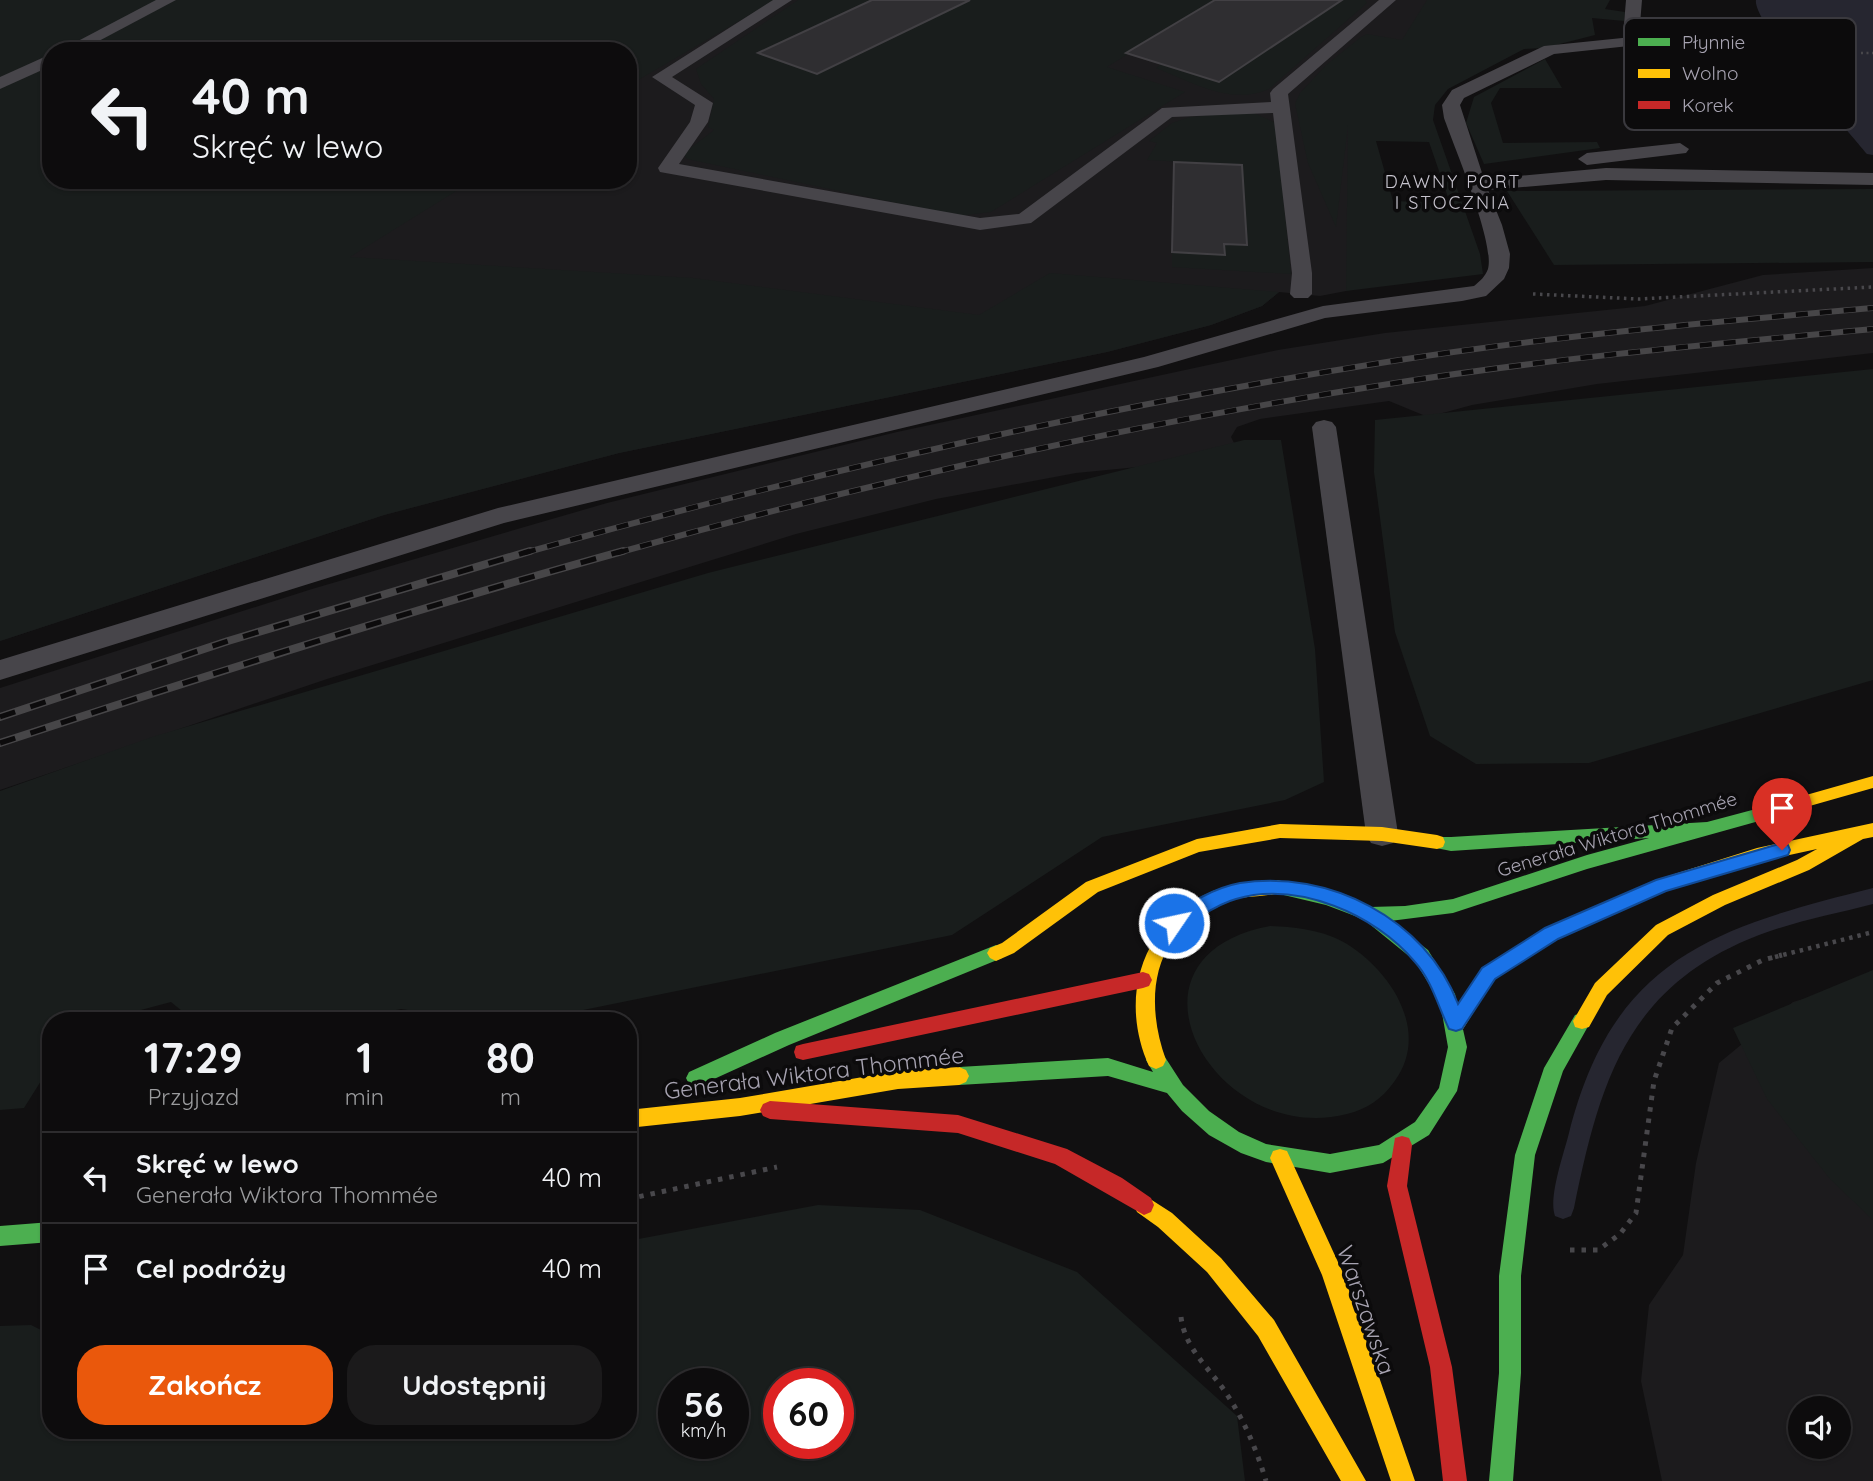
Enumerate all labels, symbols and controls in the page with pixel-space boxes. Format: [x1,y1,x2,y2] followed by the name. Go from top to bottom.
[1624,18,1856,130] legend
[1682,30,1745,54] text: Płynnie
[1682,61,1738,85] text: Wolno
[192,65,310,126] text: 40 m
[77,70,168,161] icon: left
[1682,93,1734,117] text: Korek
[192,126,383,166] text: Skręć w lewo
[1385,170,1521,214] district label: DAWNY PORT I STOCZNIA
[1752,778,1812,850] pin
[1494,786,1740,882] street label: Generała Wiktora Thommée
[1763,789,1801,827] icon: arrive
[1137,886,1211,960] position arrow
[144,1031,243,1084] text: 17:29
[356,1031,373,1084] text: 1
[486,1031,535,1084] text: 80
[662,1040,966,1105] street label: Generała Wiktora Thommée
[148,1082,239,1111] text: Przyjazd
[345,1082,384,1111] text: min
[500,1082,521,1111] text: m
[136,1147,299,1180] text: Skręć w lewo
[77,1159,115,1197] icon: left
[542,1161,602,1194] text: 40 m
[136,1180,438,1209] text: Generała Wiktora Thommée
[1331,1242,1402,1378] street label: Warszawska
[77,1250,115,1288] icon: arrive
[136,1252,286,1285] text: Cel podróży
[542,1252,602,1285] text: 40 m
[77,1345,333,1425] button: Zakończ
[347,1345,602,1425] button: Udostępnij
[763,1368,854,1459] speed limit sign: 60
[684,1382,723,1426] text: 56
[1788,1396,1851,1459] map controls
[1788,1396,1851,1459] button: sound
[681,1419,726,1442] text: km/h

